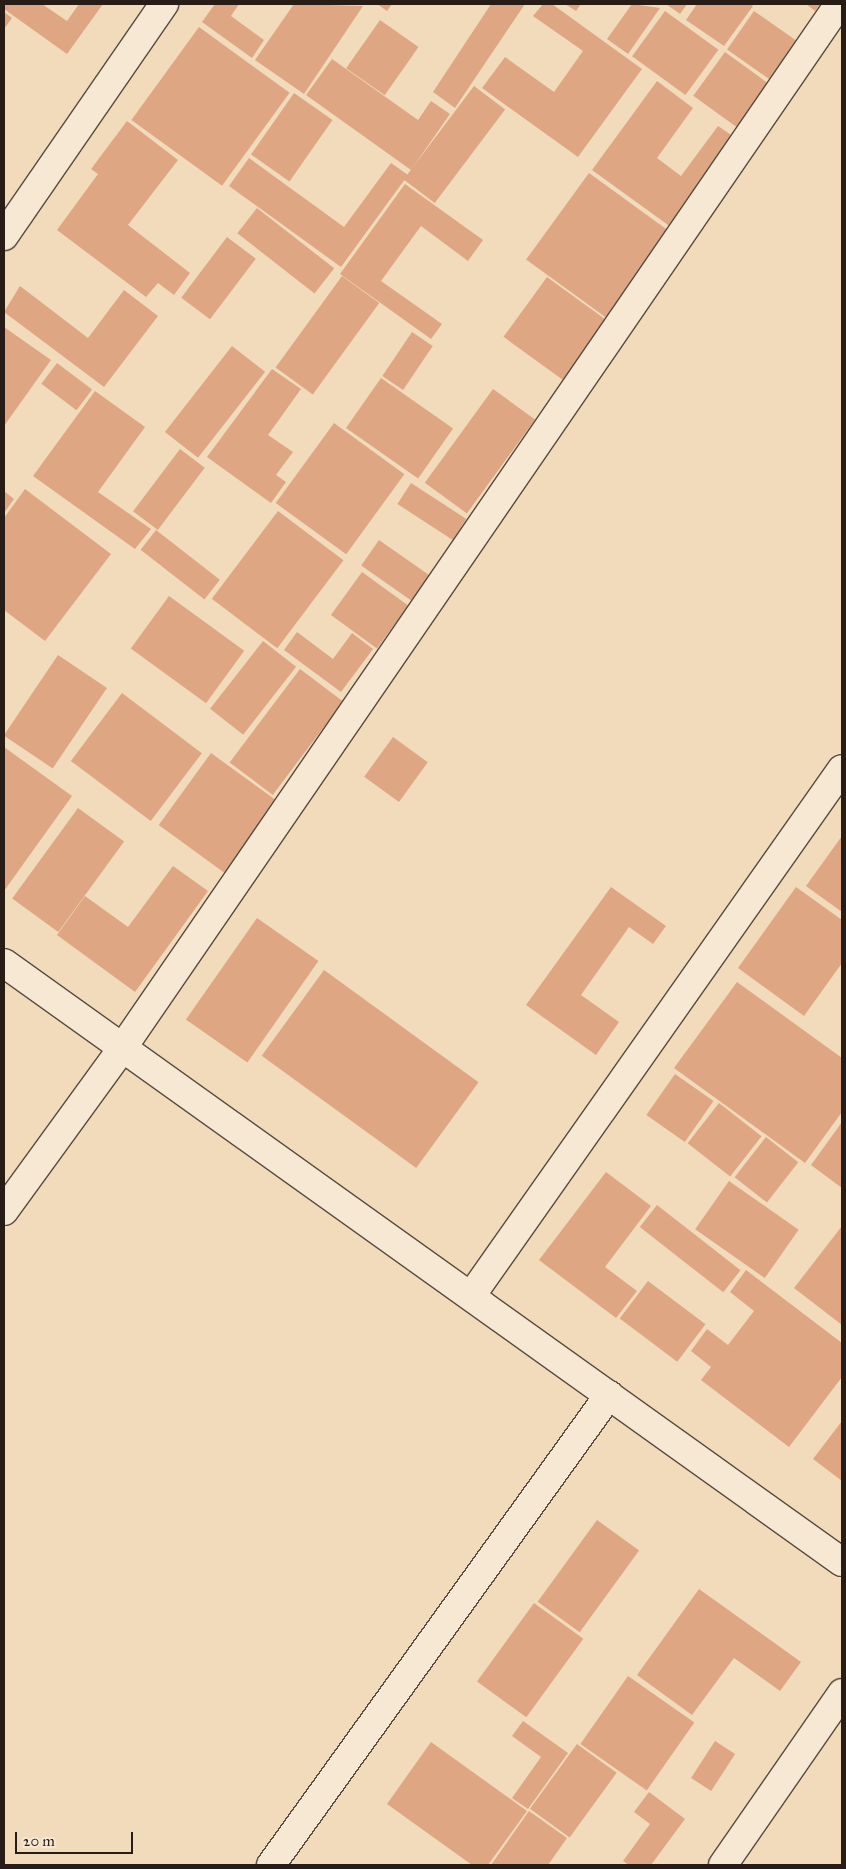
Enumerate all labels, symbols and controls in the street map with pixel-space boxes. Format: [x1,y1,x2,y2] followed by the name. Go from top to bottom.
[18,1822,135,1854] scale bar
[23,1832,55,1850] text: 20 m

